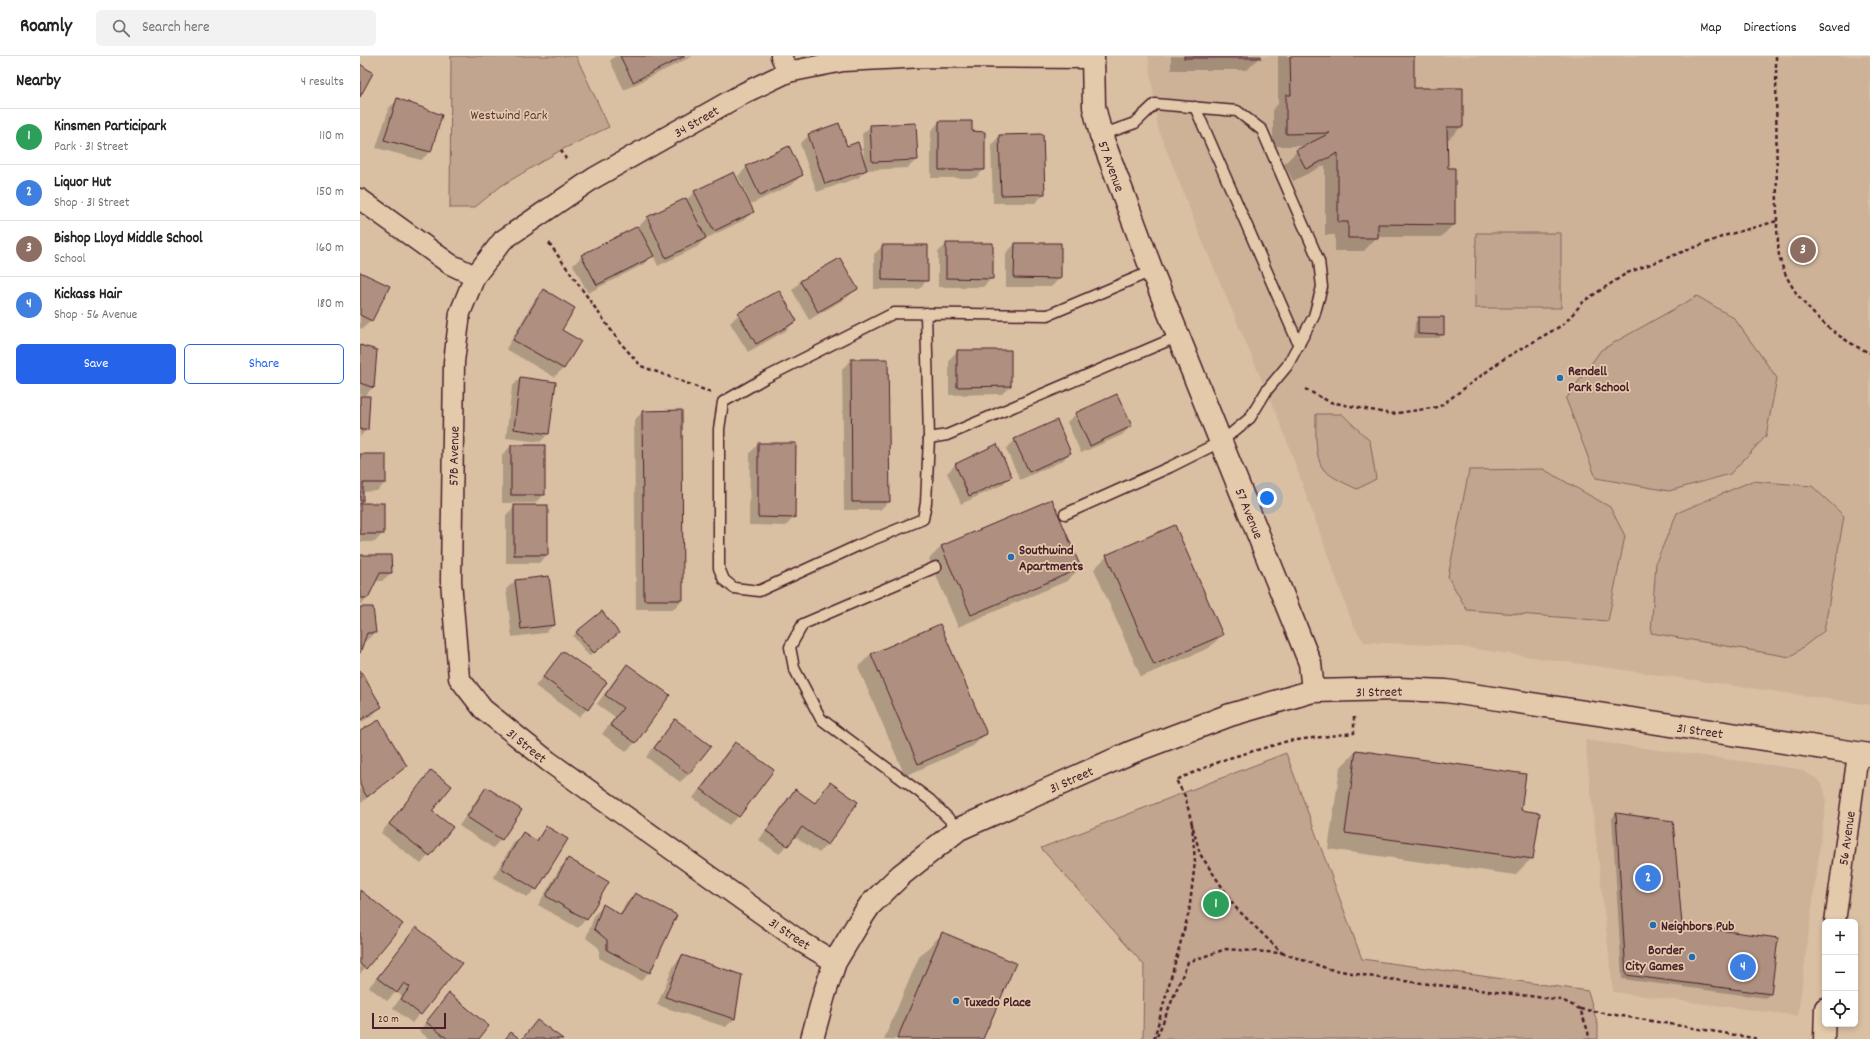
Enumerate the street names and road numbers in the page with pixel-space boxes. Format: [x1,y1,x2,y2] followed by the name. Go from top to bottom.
[671,102,723,144] street label: 34 Street
[1092,138,1129,195] street label: 57 Avenue
[444,426,466,486] street label: 57B Avenue
[1229,485,1267,542] street label: 57 Avenue
[1356,683,1402,703] street label: 31 Street
[1675,719,1724,745] street label: 31 Street
[501,724,550,769] street label: 31 Street
[1046,762,1097,799] street label: 31 Street
[1834,810,1862,867] street label: 56 Avenue
[764,913,814,956] street label: 31 Street

